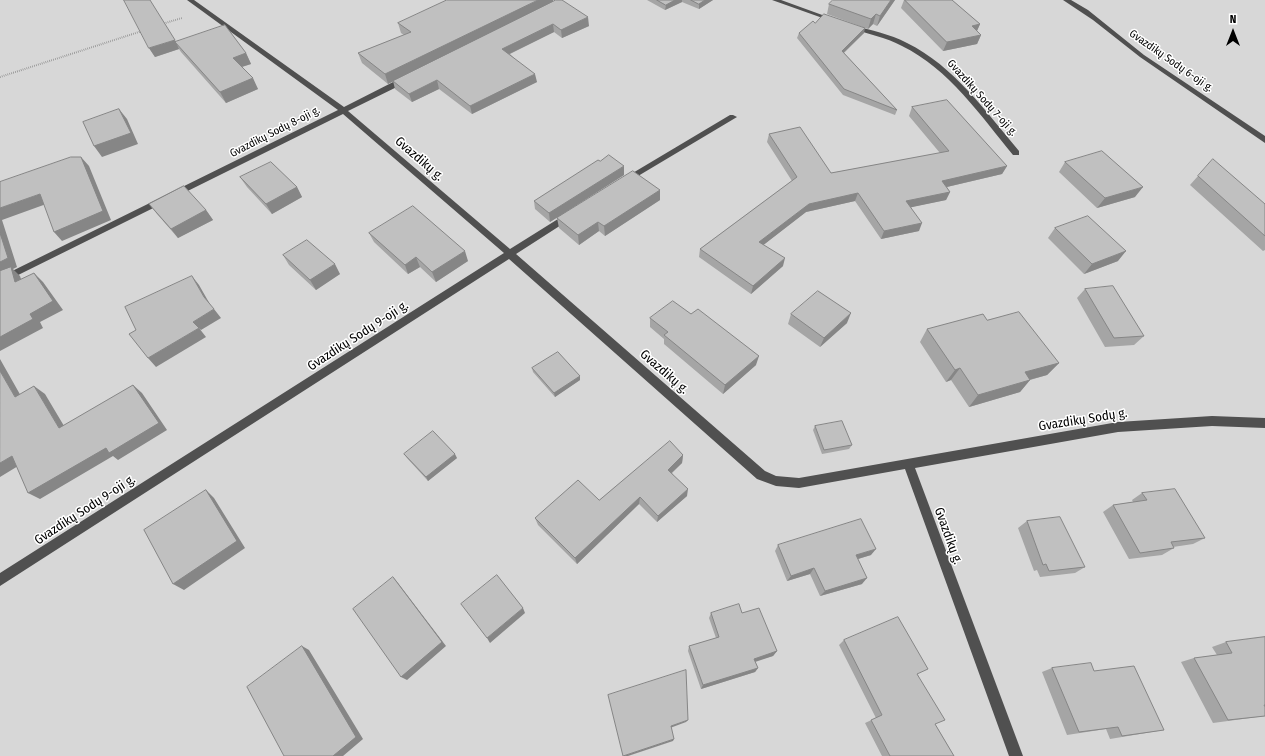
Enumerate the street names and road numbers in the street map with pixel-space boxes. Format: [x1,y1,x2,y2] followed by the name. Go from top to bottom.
[1127,27,1215,95] street label: Gvazdikų Sodų 6-oji g.
[944,57,1020,139] street label: Gvazdikų Sodų 7-oji g.
[228,104,322,160] street label: Gvazdikų Sodų 8-oji g.
[391,134,447,184] street label: Gvazdikų g.
[305,298,411,374] street label: Gvazdikų Sodų 9-oji g.
[636,347,692,397] street label: Gvazdikų g.
[1038,405,1128,435] street label: Gvazdikų Sodų g.
[32,472,138,548] street label: Gvazdikų Sodų 9-oji g.
[931,505,965,567] street label: Gvazdikų g.

